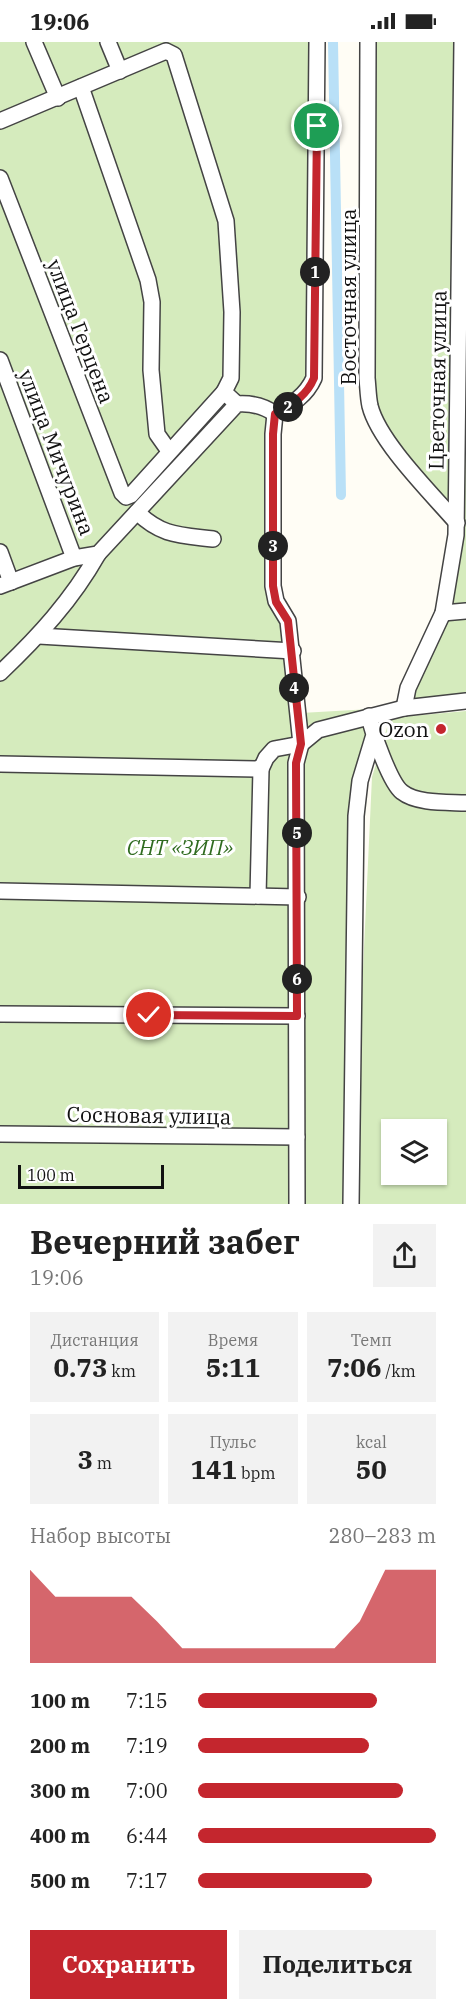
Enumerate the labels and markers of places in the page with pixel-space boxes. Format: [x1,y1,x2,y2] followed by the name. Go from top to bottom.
[291,100,342,151] pin
[300,257,330,287] pin: 1
[273,392,303,422] pin: 2
[258,531,288,561] pin: 3
[279,673,309,703] pin: 4
[378,715,429,743] place label: Ozon
[434,722,448,736] marker: Ozon
[282,818,312,848] pin: 5
[282,964,312,994] pin: 6
[123,989,174,1040] pin

